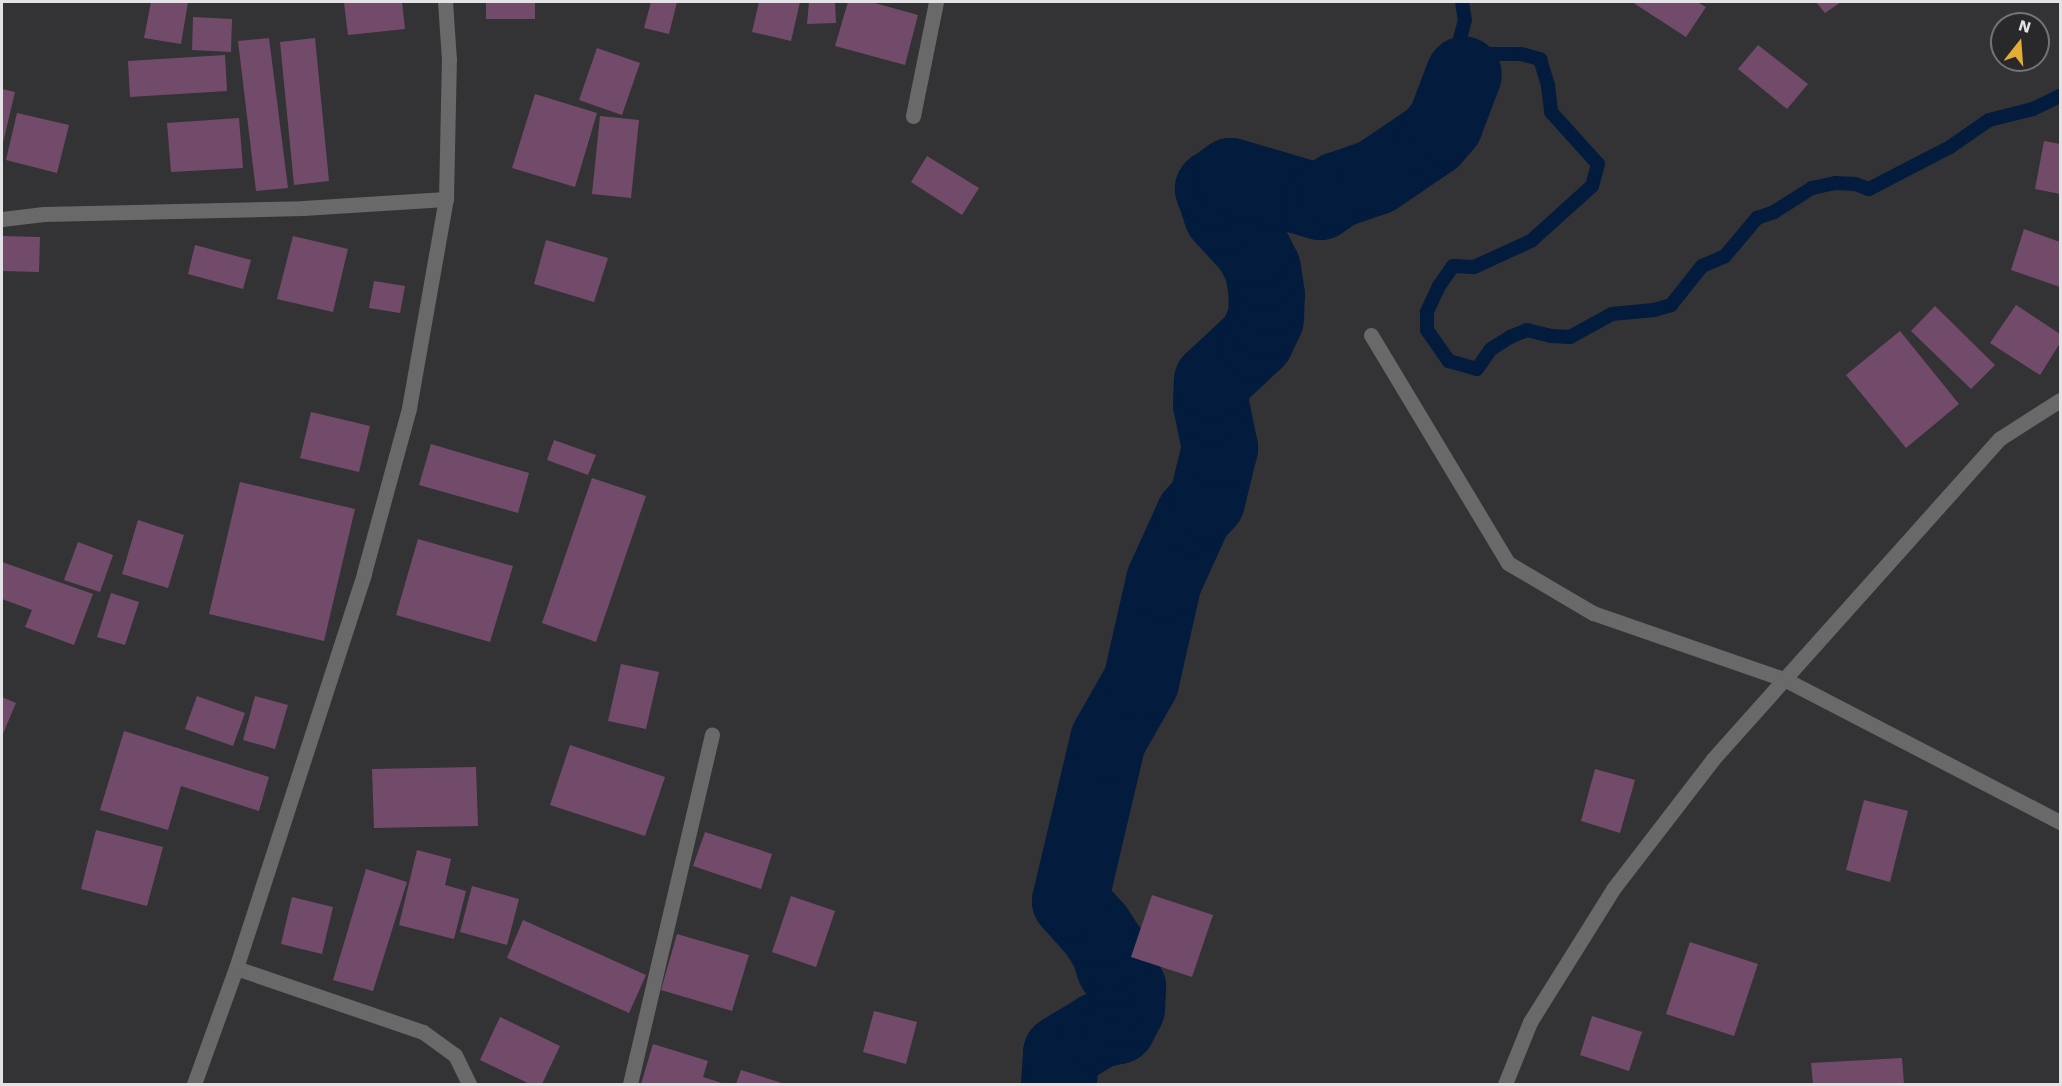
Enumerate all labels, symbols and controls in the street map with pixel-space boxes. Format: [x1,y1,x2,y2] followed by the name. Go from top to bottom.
[1990,12,2050,72] north arrow
[2016,15,2033,37] text: N

